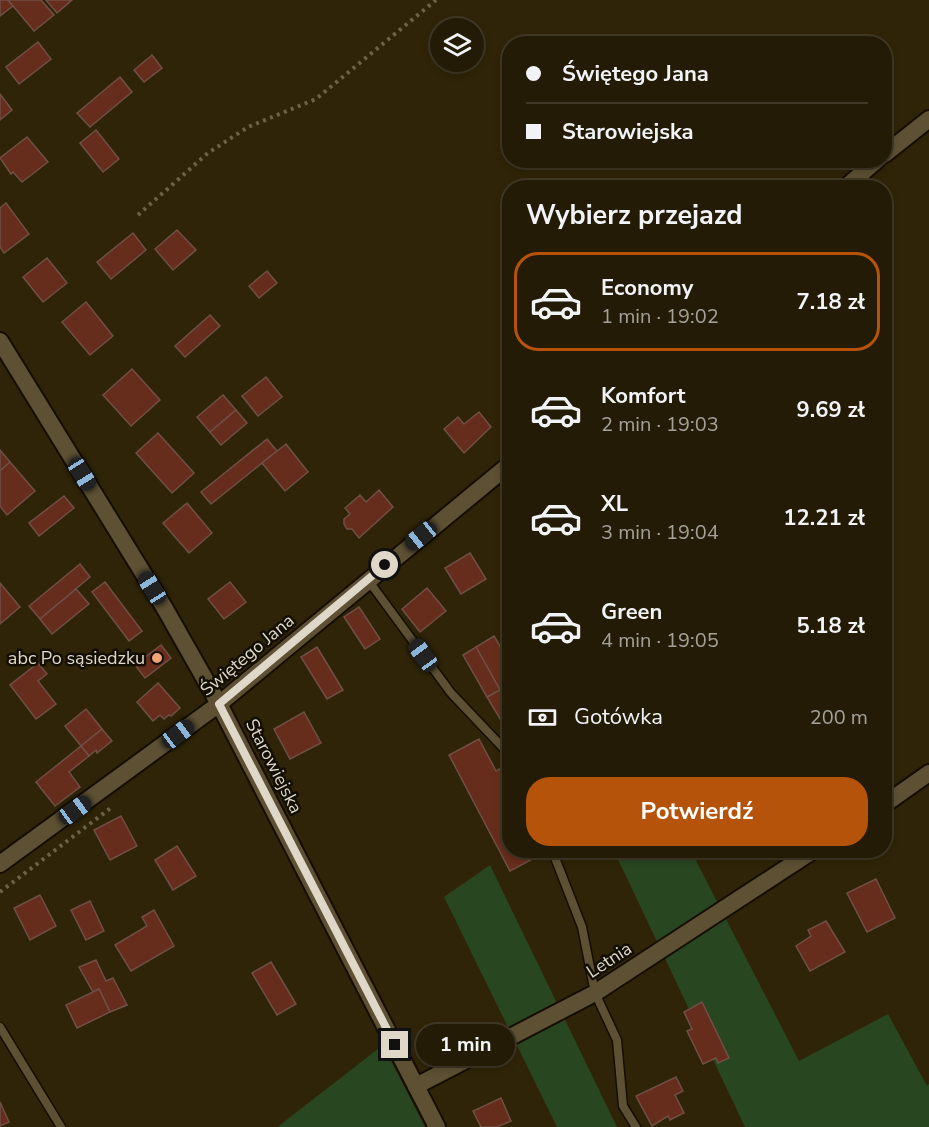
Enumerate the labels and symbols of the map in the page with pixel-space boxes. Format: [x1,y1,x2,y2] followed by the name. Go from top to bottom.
[65,454,99,494] car
[401,518,441,554] car
[371,551,398,578] route start
[135,568,169,608] car
[195,609,299,701] street label: Świętego Jana
[405,635,441,675] car
[8,646,145,670] place label: abc Po sąsiedzku
[150,651,164,665] marker: abc Po sąsiedzku
[240,715,308,817] street label: Starowiejska
[158,716,198,752] car
[55,792,95,828] car
[582,936,636,984] street label: Letnia
[416,1024,515,1066] callout: 1 min
[381,1031,408,1058] route end

